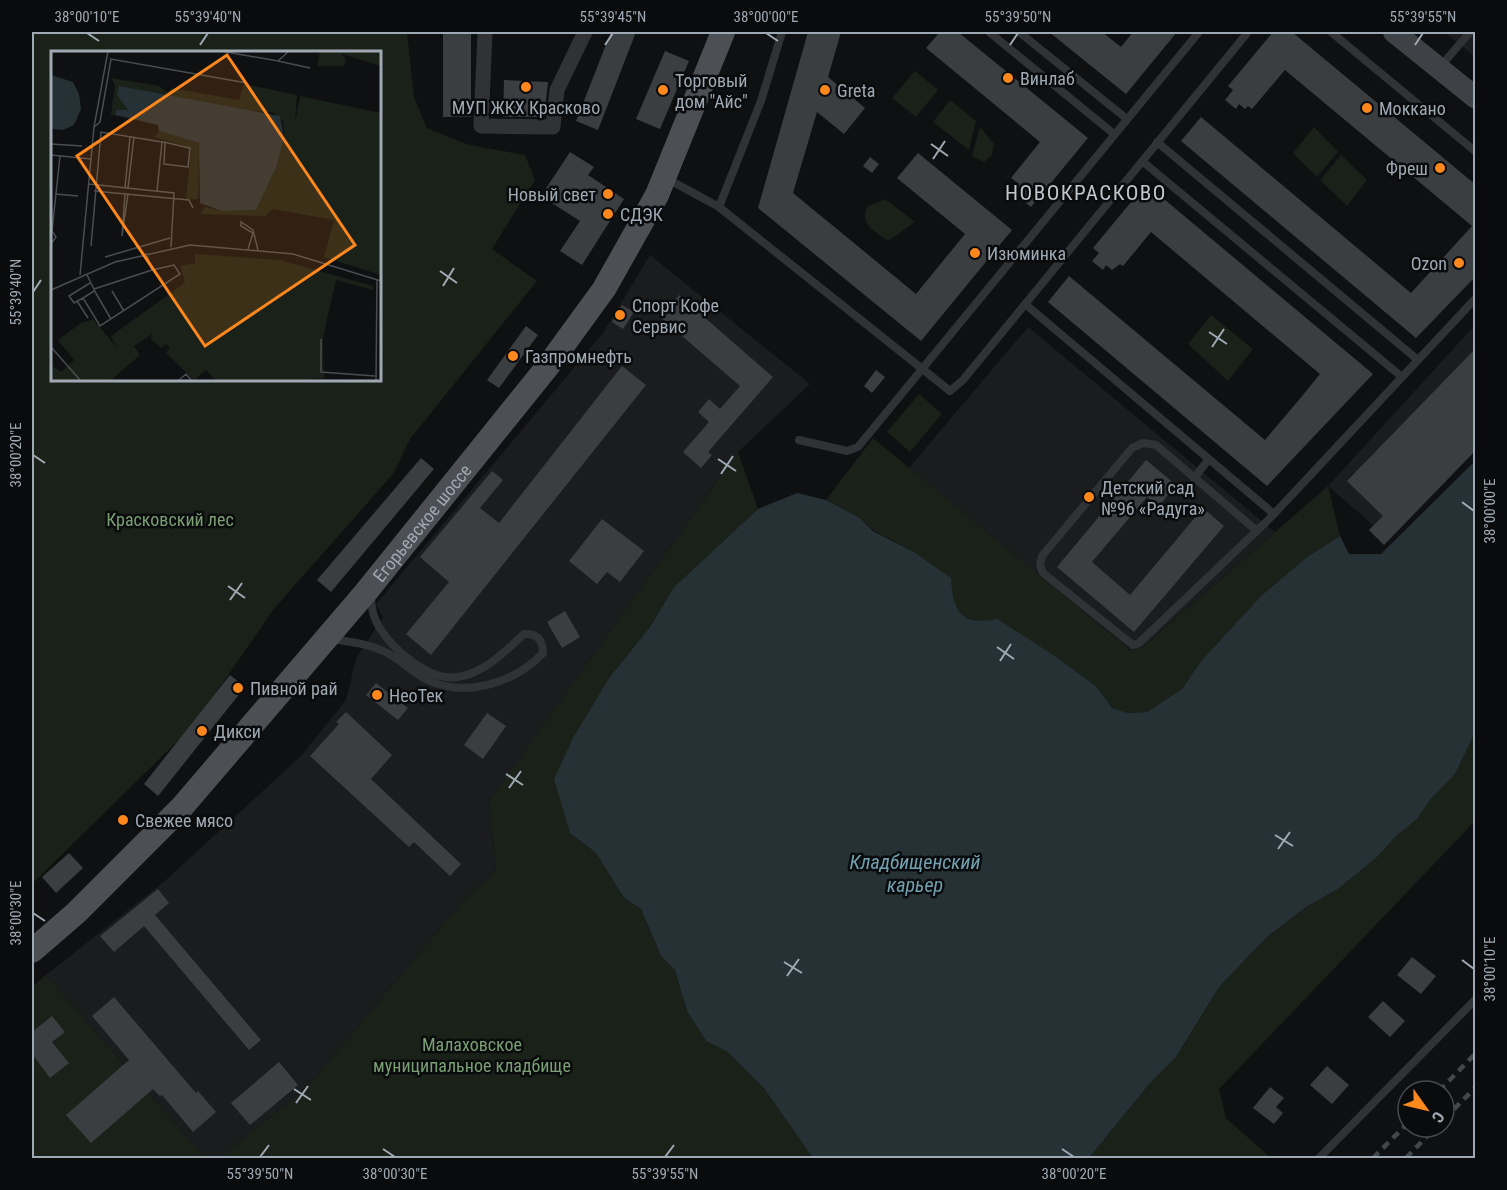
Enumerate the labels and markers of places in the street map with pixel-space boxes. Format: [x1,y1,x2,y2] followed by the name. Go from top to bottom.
[1020,68,1075,89] place label: Винлаб
[675,70,748,112] place label: Торговый дом "Айс"
[1001,71,1015,85] marker: Винлаб
[519,80,533,94] marker: МУП ЖКХ Красково
[837,80,875,101] place label: Greta
[656,83,670,97] marker: Торговый дом "Айс"
[818,83,832,97] marker: Greta
[452,97,600,118] place label: МУП ЖКХ Красково
[1379,98,1446,119] place label: Моккано
[1360,101,1374,115] marker: Моккано
[1386,158,1428,179] place label: Фреш
[1433,161,1447,175] marker: Фреш
[508,184,596,205] place label: Новый свет
[601,187,615,201] marker: Новый свет
[620,204,663,225] place label: СДЭК
[601,207,615,221] marker: СДЭК
[987,243,1066,264] place label: Изюминка
[968,246,982,260] marker: Изюминка
[1411,253,1447,274] place label: Ozon
[1452,256,1466,270] marker: Ozon
[632,295,719,337] place label: Спорт Кофе Сервис
[613,308,627,322] marker: Спорт Кофе Сервис
[525,346,632,367] place label: Газпромнефть
[506,349,520,363] marker: Газпромнефть
[1101,477,1205,519] place label: Детский сад №96 «Радуга»
[1082,490,1096,504] marker: Детский сад №96 «Радуга»
[250,678,338,699] place label: Пивной рай
[231,681,245,695] marker: Пивной рай
[389,685,444,706] place label: НеоТек
[370,688,384,702] marker: НеоТек
[214,721,261,742] place label: Дикси
[195,724,209,738] marker: Дикси
[135,810,233,831] place label: Свежее мясо
[116,813,130,827] marker: Свежее мясо

